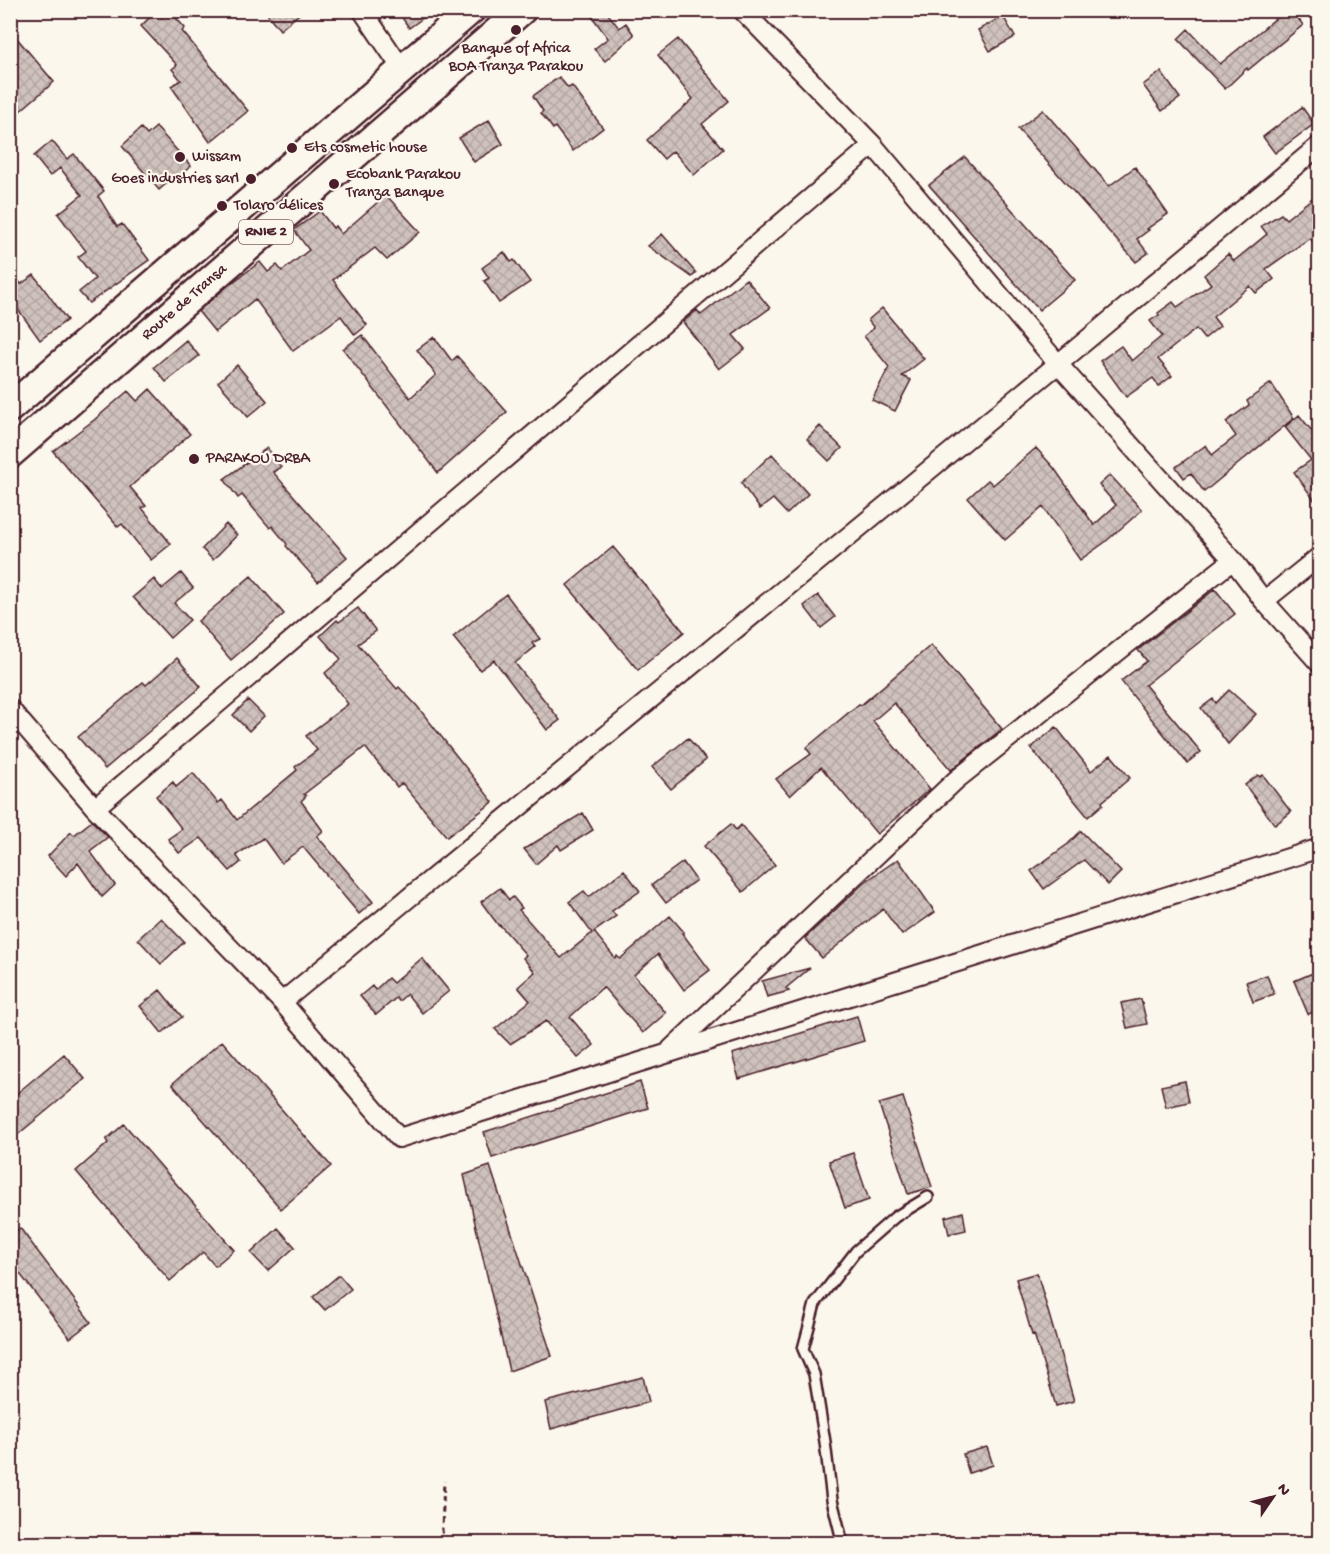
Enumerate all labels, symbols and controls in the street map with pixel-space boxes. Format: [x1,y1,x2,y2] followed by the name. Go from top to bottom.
[509,23,523,37] marker: Banque of Africa BOA Tranza Parakou
[448,40,584,77] place label: Banque of Africa BOA Tranza Parakou
[304,139,428,158] place label: Ets cosmetic house
[285,141,299,155] marker: Ets cosmetic house
[192,148,242,167] place label: Wissam
[173,150,187,164] marker: Wissam
[345,166,461,203] place label: Ecobank Parakou Tranza Banque
[111,170,239,189] place label: Goes industries sarl
[244,172,258,186] marker: Goes industries sarl
[327,177,341,191] marker: Ecobank Parakou Tranza Banque
[233,197,324,216] place label: Tolaro délices
[215,199,229,213] marker: Tolaro délices
[239,220,293,244] road number: RNIE 2
[138,260,233,345] street label: Route de Transa
[205,450,312,469] place label: PARAKOU DRBA
[187,452,201,466] marker: PARAKOU DRBA
[1243,1467,1303,1527] north arrow
[1272,1481,1294,1501] text: N

